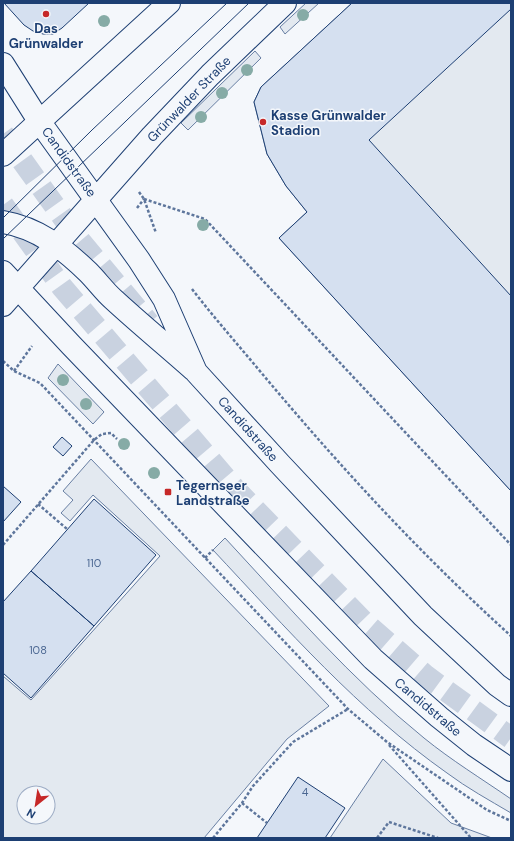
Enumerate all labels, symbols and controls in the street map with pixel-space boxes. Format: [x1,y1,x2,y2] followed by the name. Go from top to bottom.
[41,9,51,19] marker: Das Grünwalder
[9,20,84,52] place label: Das Grünwalder
[144,52,234,146] street label: Grünwalder Straße
[271,107,387,139] place label: Kasse Grünwalder Stadion
[258,117,268,127] marker: Kasse Grünwalder Stadion
[38,124,100,200] street label: Candidstraße
[214,393,282,465] street label: Candidstraße
[176,477,250,509] place label: Tegernseer Landstraße
[163,487,173,497] marker: Tegernseer Landstraße
[87,556,101,570] house number: 110
[29,643,47,657] house number: 108
[391,674,465,740] street label: Candidstraße
[16,785,56,825] north arrow
[302,785,309,799] house number: 4
[24,806,38,822] text: N

